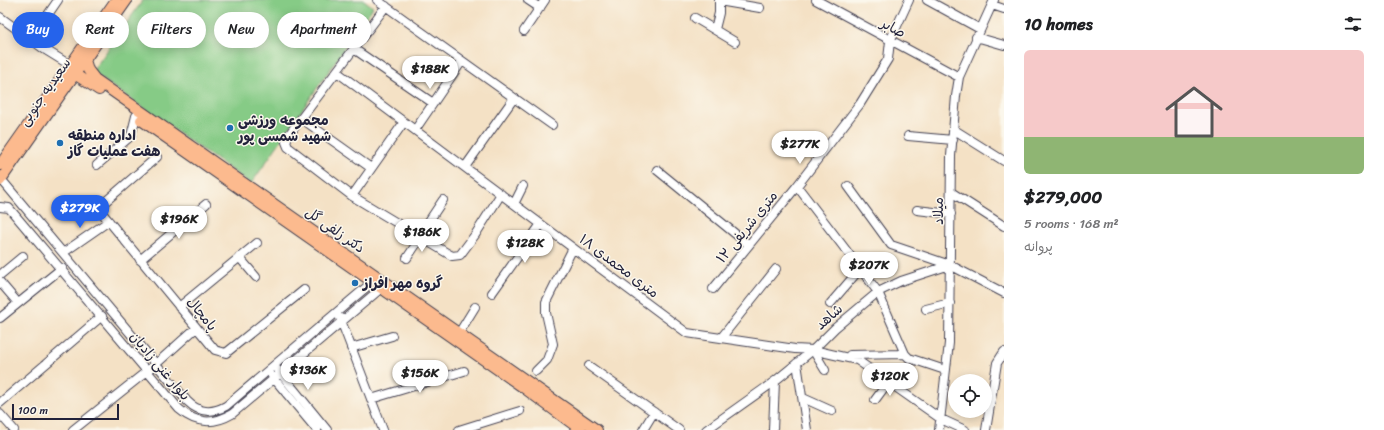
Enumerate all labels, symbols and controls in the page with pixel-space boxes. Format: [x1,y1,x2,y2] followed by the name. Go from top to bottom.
[1024,9,1093,39] text: 10 homes
[875,10,910,45] street label: صابر
[12,12,64,48] chip: Buy
[72,12,129,48] chip: Rent
[137,12,206,48] chip: Filters
[214,12,269,48] chip: New
[277,12,371,48] chip: Apartment
[1342,13,1364,35] icon: filters
[12,52,78,132] street label: سعیدیه جنوبی
[402,56,458,90] pin: $188K
[411,57,449,80] text: $188K
[1158,76,1230,148] icon: home
[236,108,331,149] place label: مجموعه ورزشی شهید شمسی پور
[66,123,160,164] place label: اداره منطقه هفت عملیات گاز
[225,123,235,133] marker: مجموعه ورزشی شهید شمسی پور
[772,131,828,165] pin: $277K
[780,132,820,155] text: $277K
[55,138,65,148] marker: اداره منطقه هفت عملیات گاز
[1024,182,1102,212] text: $279,000
[710,185,784,269] street label: ۱۲ متری شریفی
[52,195,108,229] pin: $279K
[60,196,100,219] text: $279K
[926,197,951,225] street label: میلاد
[300,200,370,260] street label: دکتر زلفی گل
[151,206,207,240] pin: $196K
[160,207,198,230] text: $196K
[1024,212,1119,235] text: 5 rooms · 168 m²
[394,219,450,253] pin: $186K
[403,220,441,243] text: $186K
[573,227,665,305] street label: ۱۸ متری محمدی
[497,230,553,264] pin: $128K
[506,231,544,254] text: $128K
[1024,235,1053,258] text: پروانه
[841,252,897,286] pin: $207K
[849,253,889,276] text: $207K
[361,271,444,296] place label: گروه مهر افراز
[350,278,360,288] marker: گروه مهر افراز
[180,291,224,337] street label: پامچال
[809,297,849,337] street label: شاهد
[123,325,197,407] street label: بلوار غنی زادیان
[280,357,336,391] pin: $136K
[290,358,326,381] text: $136K
[392,360,448,394] pin: $156K
[401,361,439,384] text: $156K
[862,363,918,397] pin: $120K
[871,364,909,387] text: $120K
[948,374,992,418] map controls
[948,374,992,418] button: locate
[18,401,48,420] text: 100 m
[12,402,119,421] scale bar

